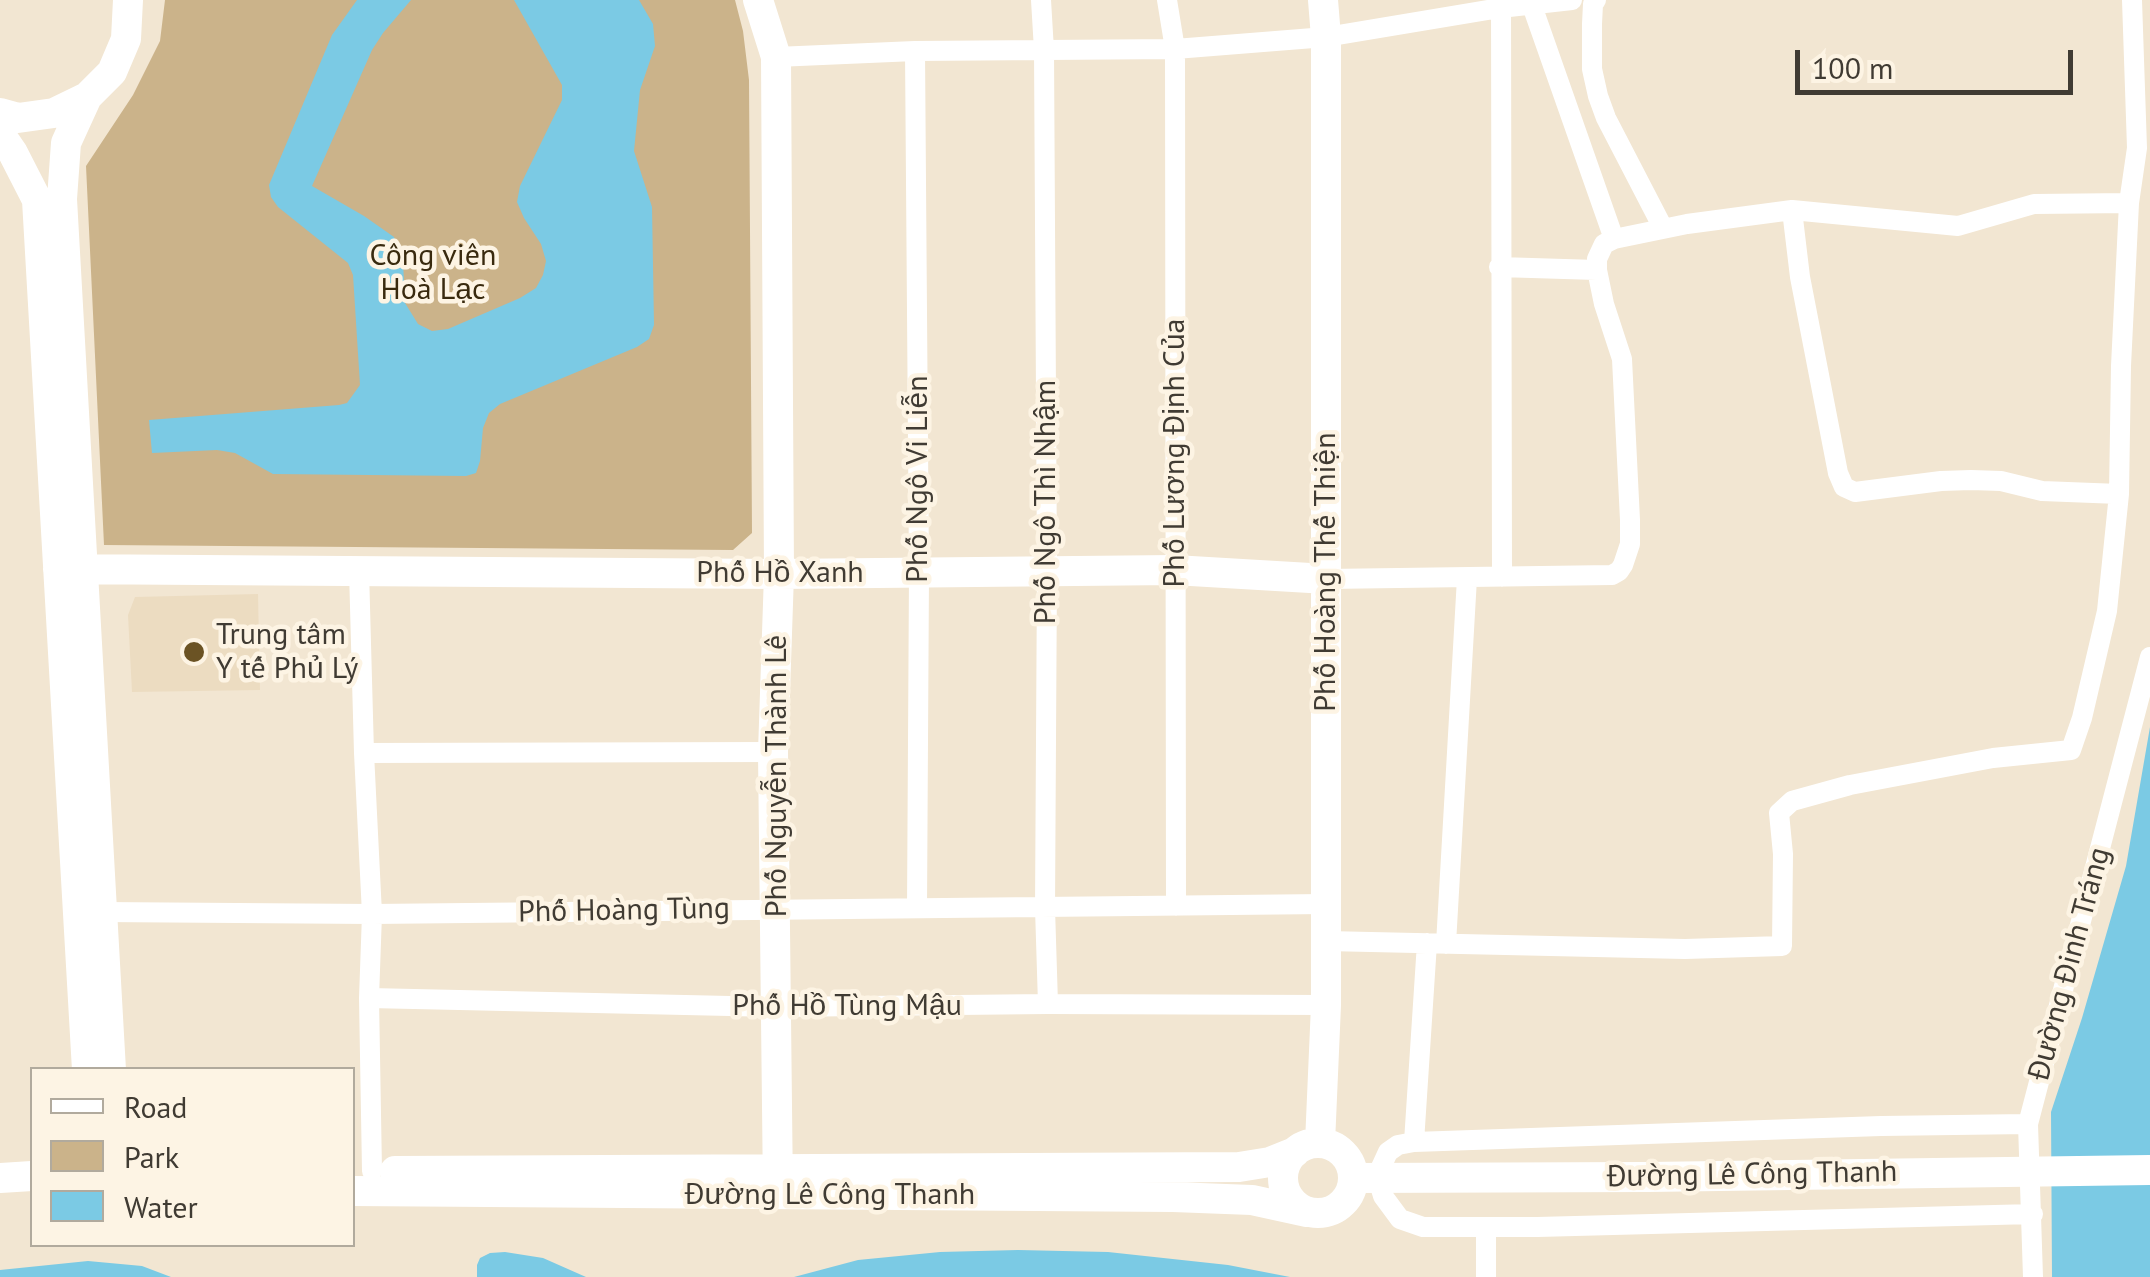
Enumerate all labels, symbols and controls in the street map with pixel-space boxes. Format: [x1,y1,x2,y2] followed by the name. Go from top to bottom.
[1800,30,2078,92] scale bar
[1812,48,1893,87] text: 100 m
[370,238,496,308] park label: Công viên Hoà Lạc
[1157,319,1193,587] street label: Phố Lương Định Của
[900,375,936,583] street label: Phố Ngô Vi Liễn
[1028,380,1064,624] street label: Phố Ngô Thì Nhậm
[1308,432,1344,712] street label: Phố Hoàng Thế Thiện
[696,555,864,591] street label: Phố Hồ Xanh
[216,617,358,688] place label: Trung tâm Y tế Phủ Lý
[759,635,795,917] street label: Phố Nguyễn Thành Lê
[181,639,207,665] marker: Trung tâm Y tế Phủ Lý
[2022,844,2118,1084] street label: Đường Đinh Tráng
[518,891,730,931] street label: Phố Hoàng Tùng
[732,988,962,1024] street label: Phố Hồ Tùng Mậu
[30,1067,355,1247] legend
[124,1087,188,1126] text: Road
[124,1137,179,1176] text: Park
[1606,1154,1898,1196] street label: Đường Lê Công Thanh
[685,1177,975,1213] street label: Đường Lê Công Thanh
[124,1187,198,1226] text: Water

